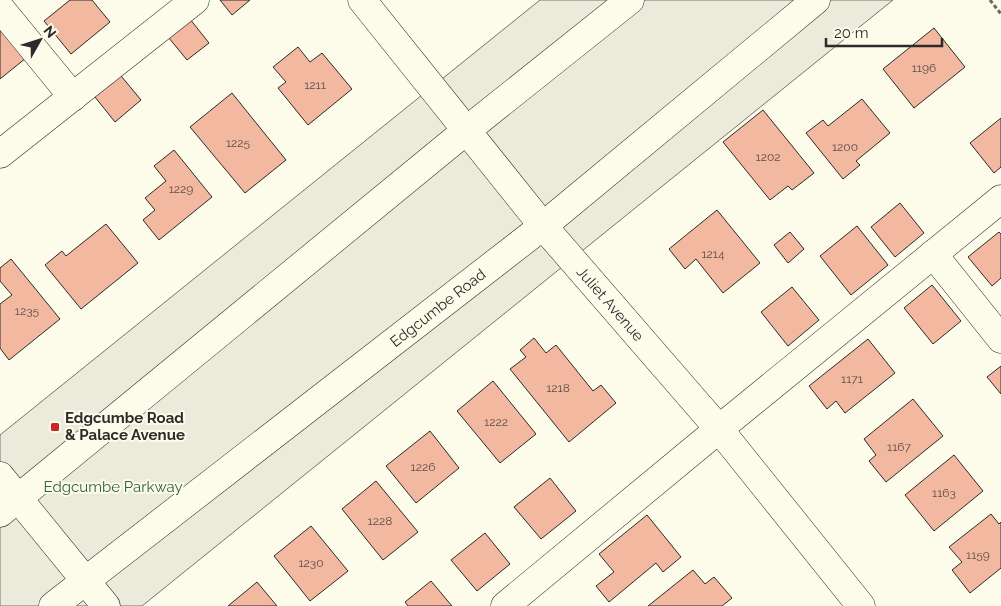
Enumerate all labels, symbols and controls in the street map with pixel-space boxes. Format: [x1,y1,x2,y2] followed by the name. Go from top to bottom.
[15,15,65,65] north arrow
[826,15,942,47] scale bar
[41,23,60,41] text: N
[834,24,869,42] text: 20 m
[912,61,936,75] house number: 1196
[304,78,326,92] house number: 1211
[226,136,251,150] house number: 1225
[832,140,858,154] house number: 1200
[756,150,780,164] house number: 1202
[169,182,193,196] house number: 1229
[701,247,725,261] house number: 1214
[573,263,647,345] street label: Juliet Avenue
[387,265,489,351] street label: Edgcumbe Road
[15,304,40,318] house number: 1235
[841,372,863,386] house number: 1171
[546,381,570,395] house number: 1218
[65,409,185,444] place label: Edgcumbe Road & Palace Avenue
[484,415,508,429] house number: 1222
[49,421,61,433] marker: Edgcumbe Road & Palace Avenue
[887,440,912,454] house number: 1167
[411,460,435,474] house number: 1226
[43,478,183,496] park label: Edgcumbe Parkway
[932,486,956,500] house number: 1163
[368,514,392,528] house number: 1228
[966,548,990,562] house number: 1159
[298,556,324,570] house number: 1230

